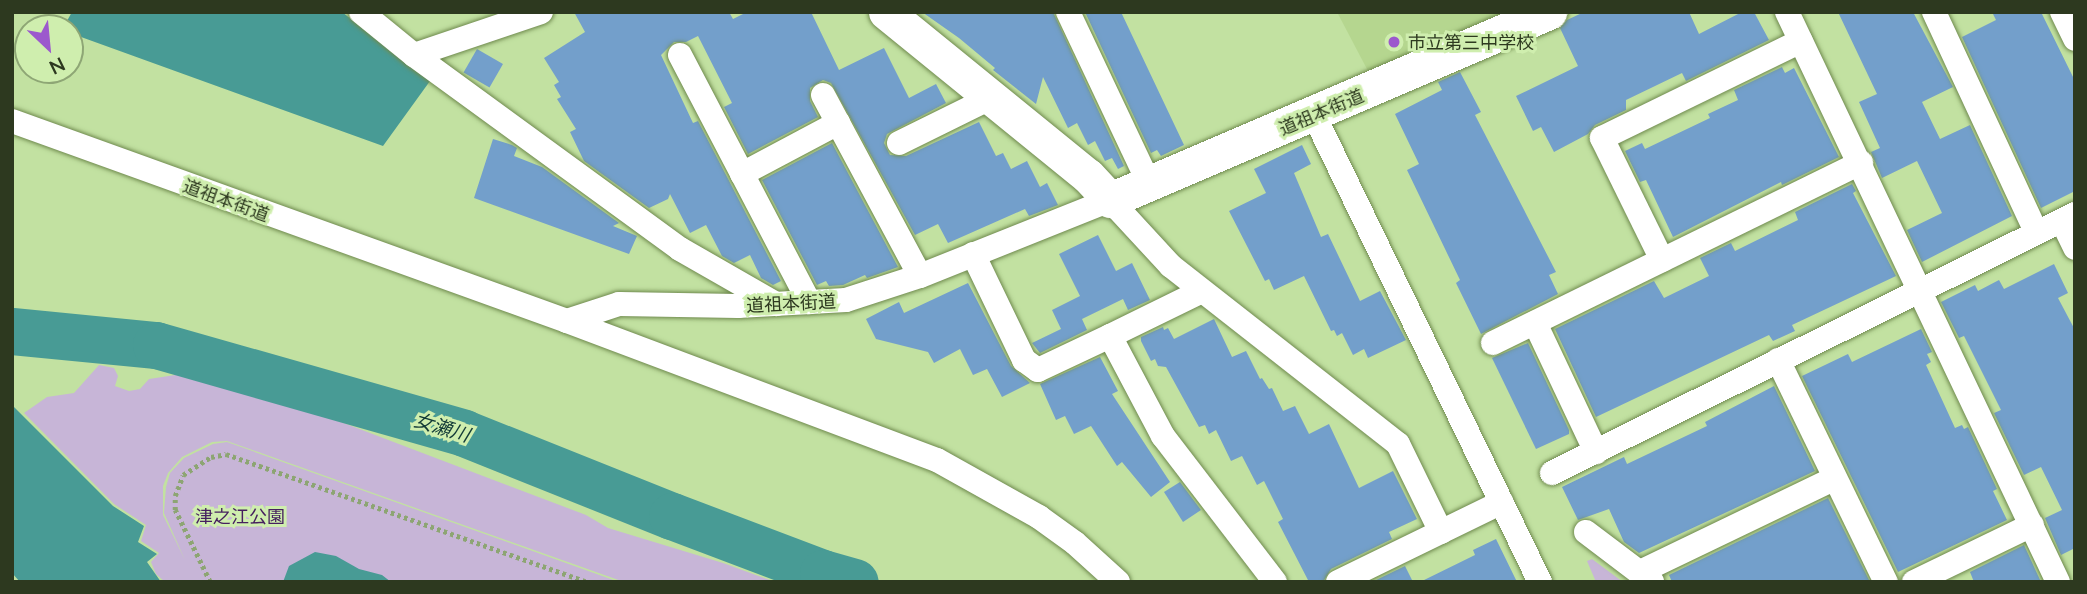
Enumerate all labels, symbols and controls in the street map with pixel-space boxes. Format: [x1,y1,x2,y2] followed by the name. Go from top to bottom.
[14,14,84,84] north arrow
[1408,31,1534,53] place label: 市立第三中学校
[1386,34,1402,50] marker: 市立第三中学校
[46,53,69,80] text: N
[1275,84,1367,140] street label: 道祖本街道
[180,174,272,226] street label: 道祖本街道
[745,290,837,316] street label: 道祖本街道
[411,408,473,446] water label: 女瀬川
[195,505,285,527] park label: 津之江公園

